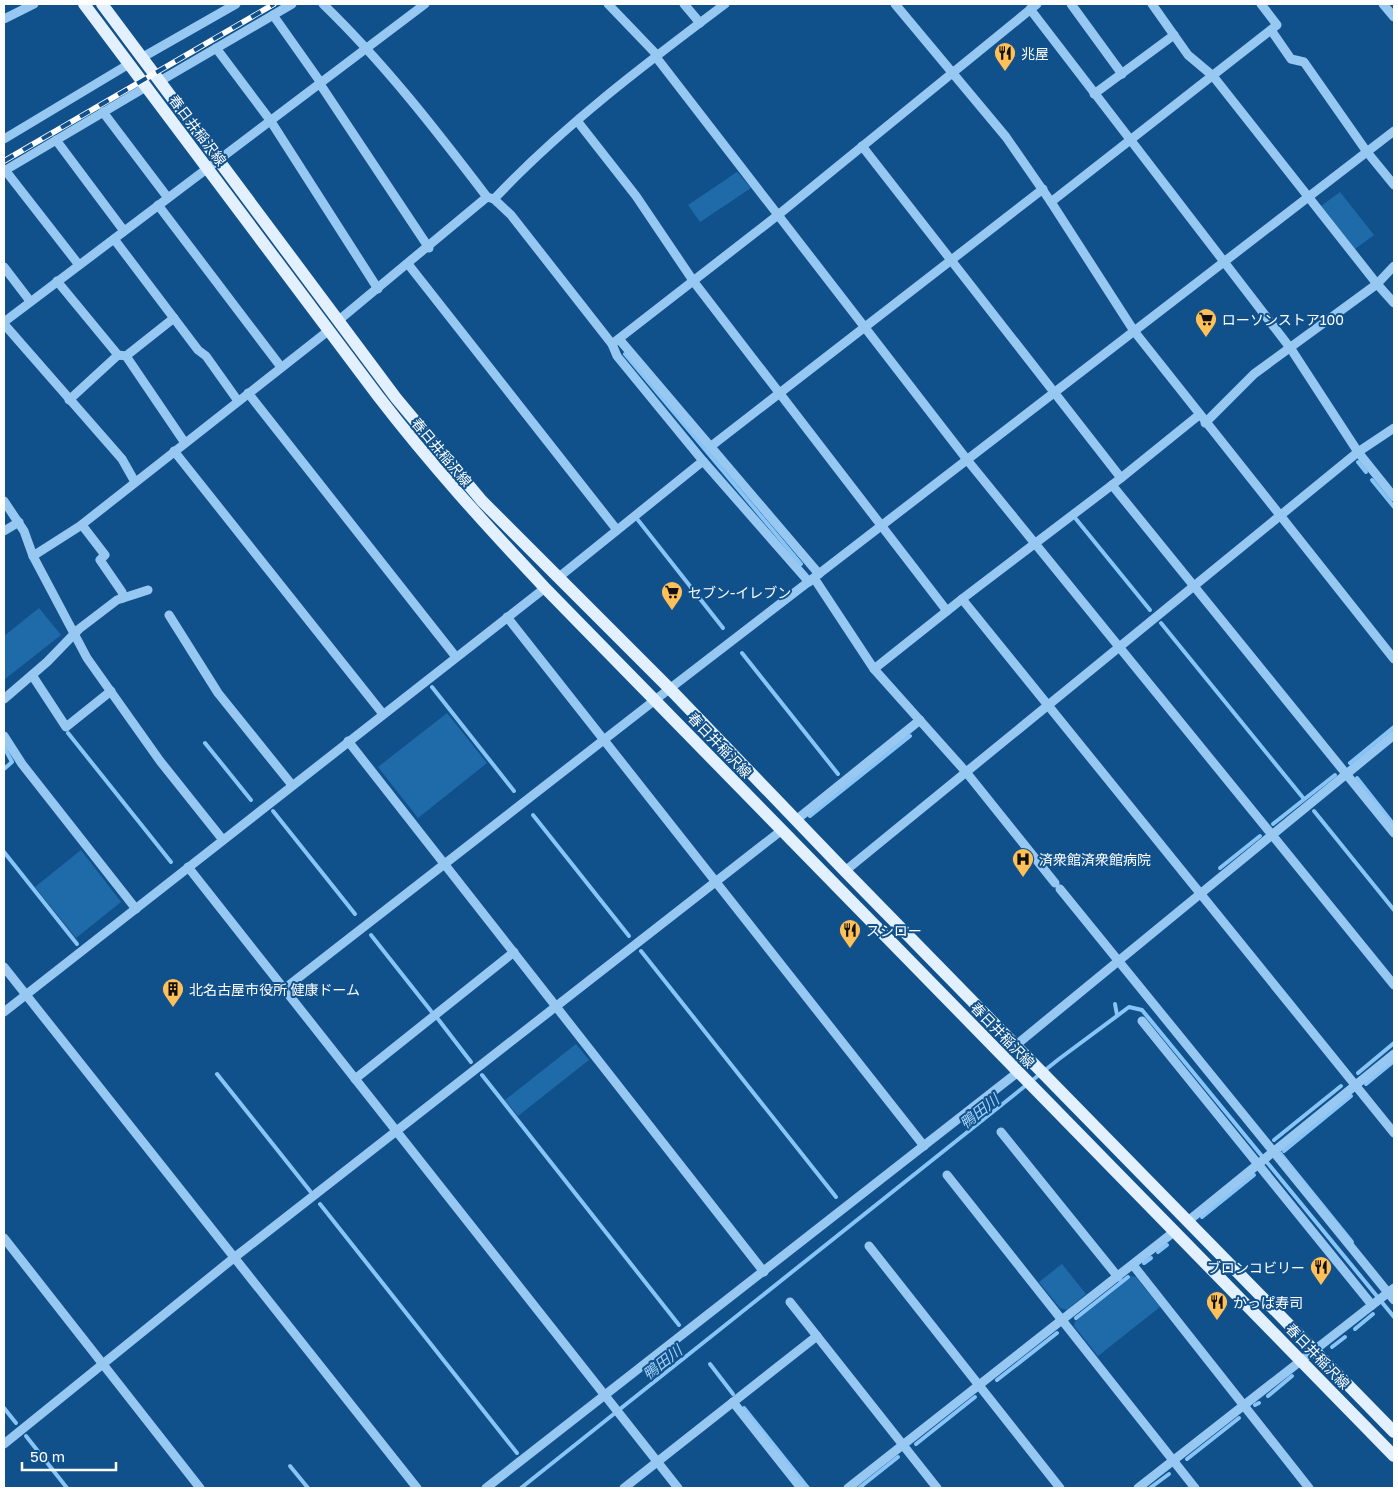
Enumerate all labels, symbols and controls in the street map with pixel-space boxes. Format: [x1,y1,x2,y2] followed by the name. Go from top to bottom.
[993,41,1017,72] restaurant icon: 兆屋
[1021,45,1049,62] place label: 兆屋
[166,91,230,169] street label: 春日井稲沢線
[1194,307,1218,338] supermarket icon: ローソンストア100
[1222,311,1344,328] place label: ローソンストア100
[408,414,476,490] street label: 春日井稲沢線
[660,580,684,611] supermarket icon: セブン-イレブン
[688,584,791,601] place label: セブン-イレブン
[685,709,755,781] street label: 春日井稲沢線
[1011,847,1035,878] hospital icon: 済衆館済衆館病院
[1039,851,1151,868] place label: 済衆館済衆館病院
[838,918,862,949] restaurant icon: スシロー
[866,922,922,939] place label: スシロー
[161,977,185,1008] building icon: 北名古屋市役所 健康ドーム
[189,981,360,998] place label: 北名古屋市役所 健康ドーム
[968,999,1038,1071] street label: 春日井稲沢線
[956,1089,1004,1132] water label: 鴨田川
[1309,1255,1333,1286] restaurant icon: ブロンコビリー
[1207,1259,1305,1276] place label: ブロンコビリー
[1205,1290,1229,1321] restaurant icon: かっぱ寿司
[1233,1294,1303,1311] place label: かっぱ寿司
[1283,1320,1353,1392] street label: 春日井稲沢線
[639,1340,687,1383] water label: 鴨田川
[22,1440,116,1472] scale bar
[30,1447,65,1465] text: 50 m

